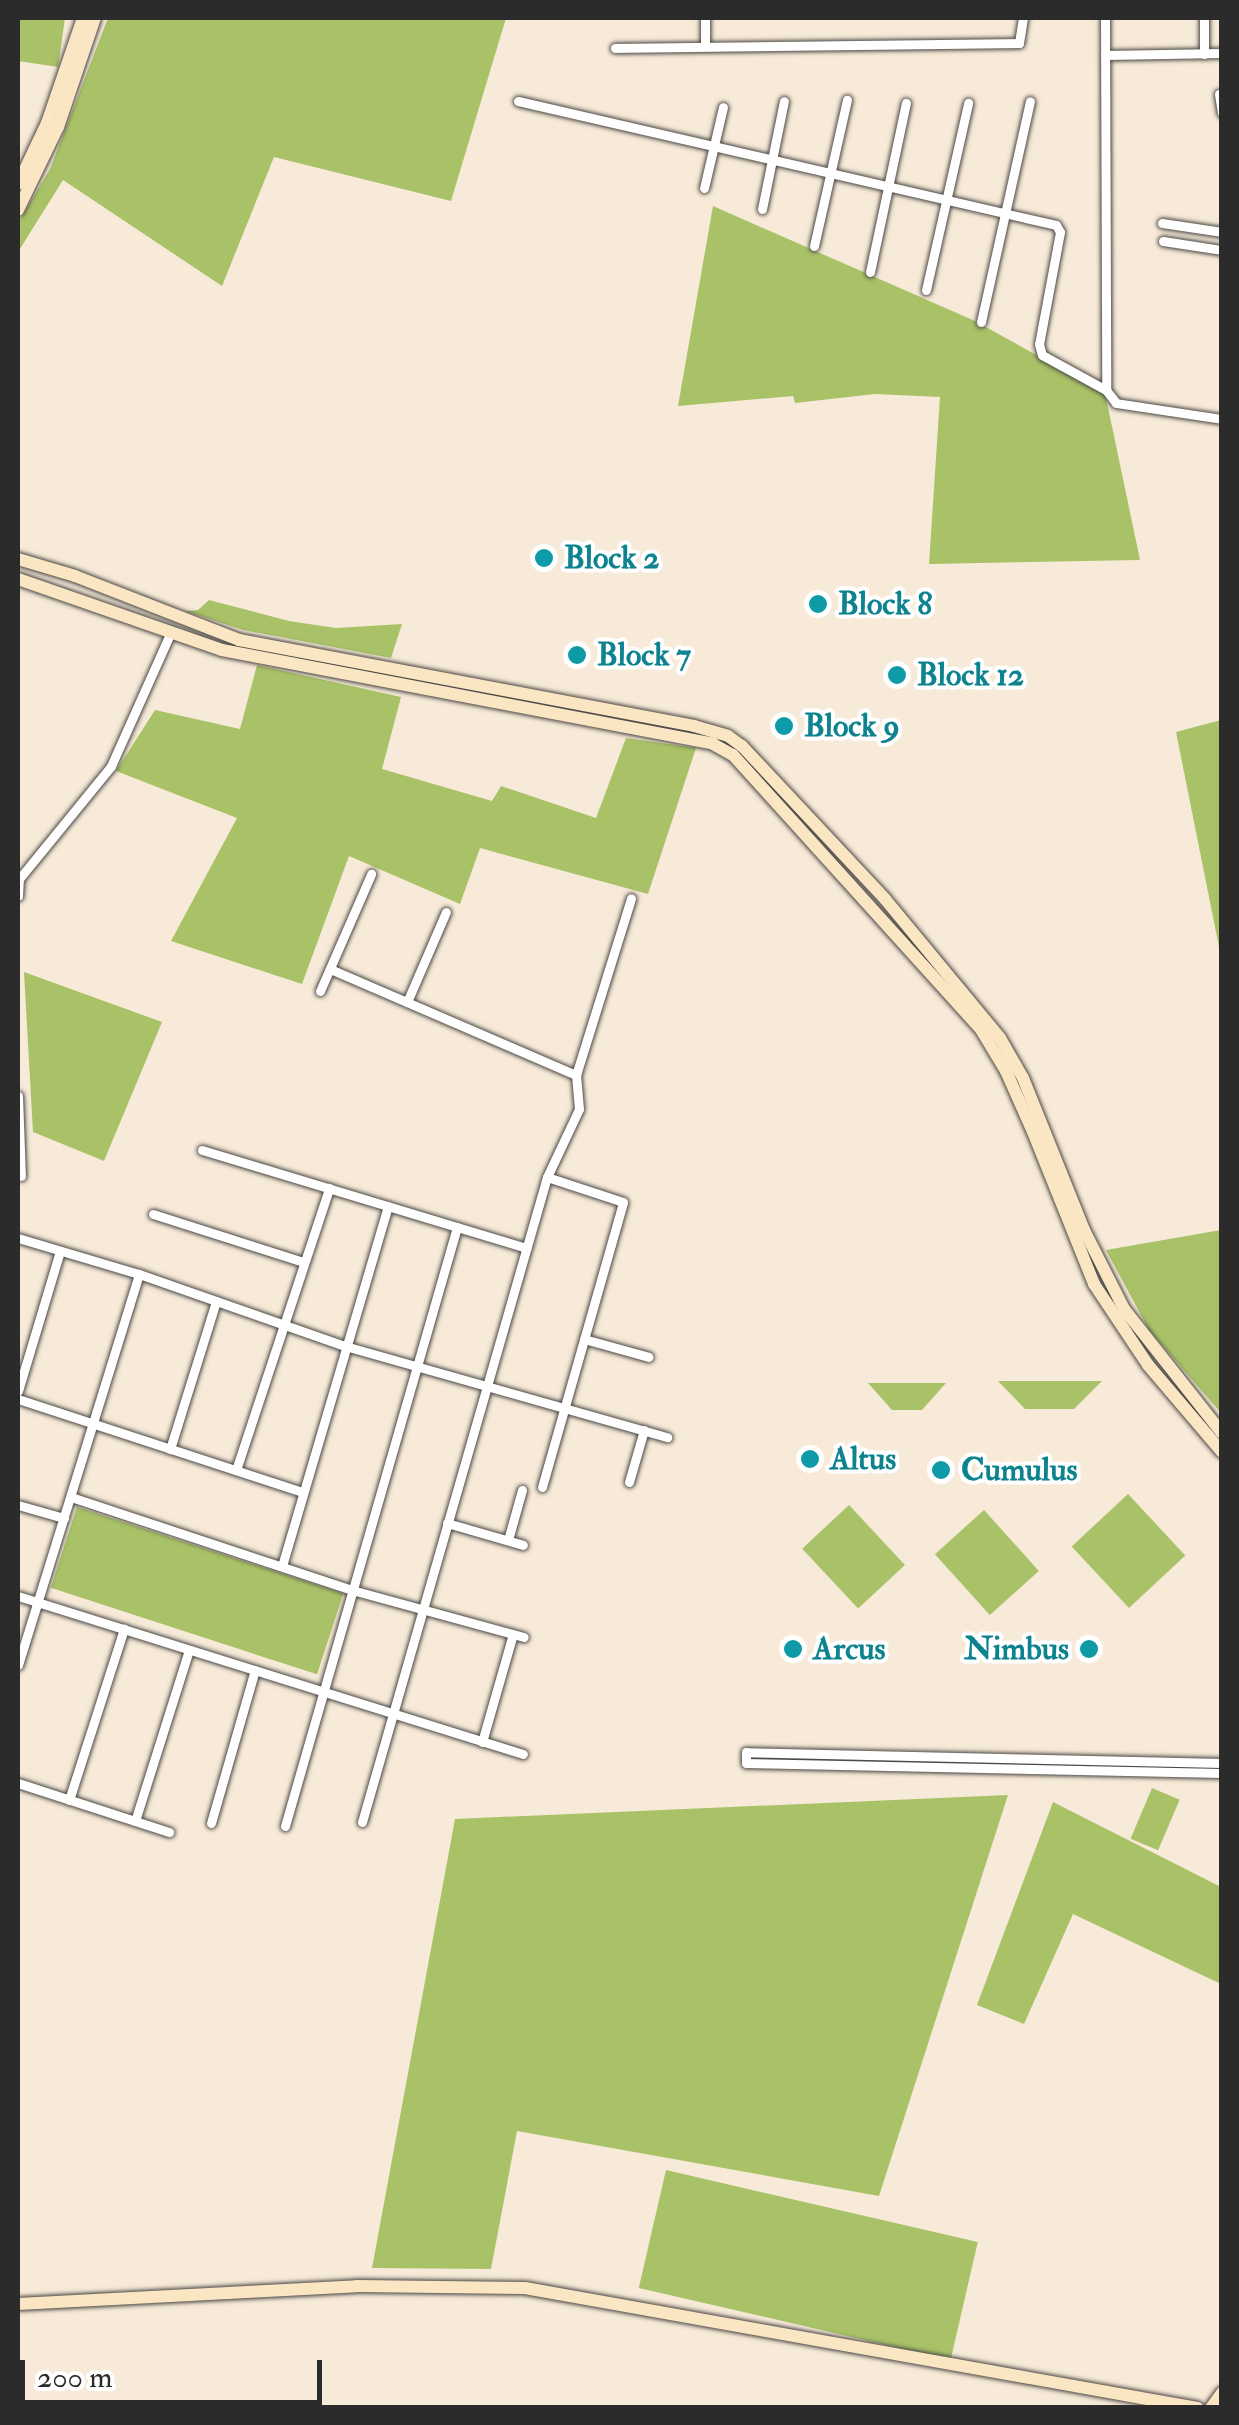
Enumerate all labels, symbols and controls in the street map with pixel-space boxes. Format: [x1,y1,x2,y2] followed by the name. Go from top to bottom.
[564,539,659,577] place label: Block 2
[533,547,555,569] marker: Block 2
[838,585,932,623] place label: Block 8
[807,593,829,615] marker: Block 8
[597,636,691,674] place label: Block 7
[566,644,588,666] marker: Block 7
[917,656,1024,694] place label: Block 12
[886,664,908,686] marker: Block 12
[804,707,900,745] place label: Block 9
[773,715,795,737] marker: Block 9
[830,1440,896,1478] place label: Altus
[799,1448,821,1470] marker: Altus
[961,1451,1077,1489] place label: Cumulus
[930,1459,952,1481] marker: Cumulus
[813,1630,886,1668] place label: Arcus
[964,1630,1069,1668] place label: Nimbus
[782,1638,804,1660] marker: Arcus
[1078,1638,1100,1660] marker: Nimbus
[25,2340,328,2402] scale bar
[37,2359,113,2396] text: 200 m

